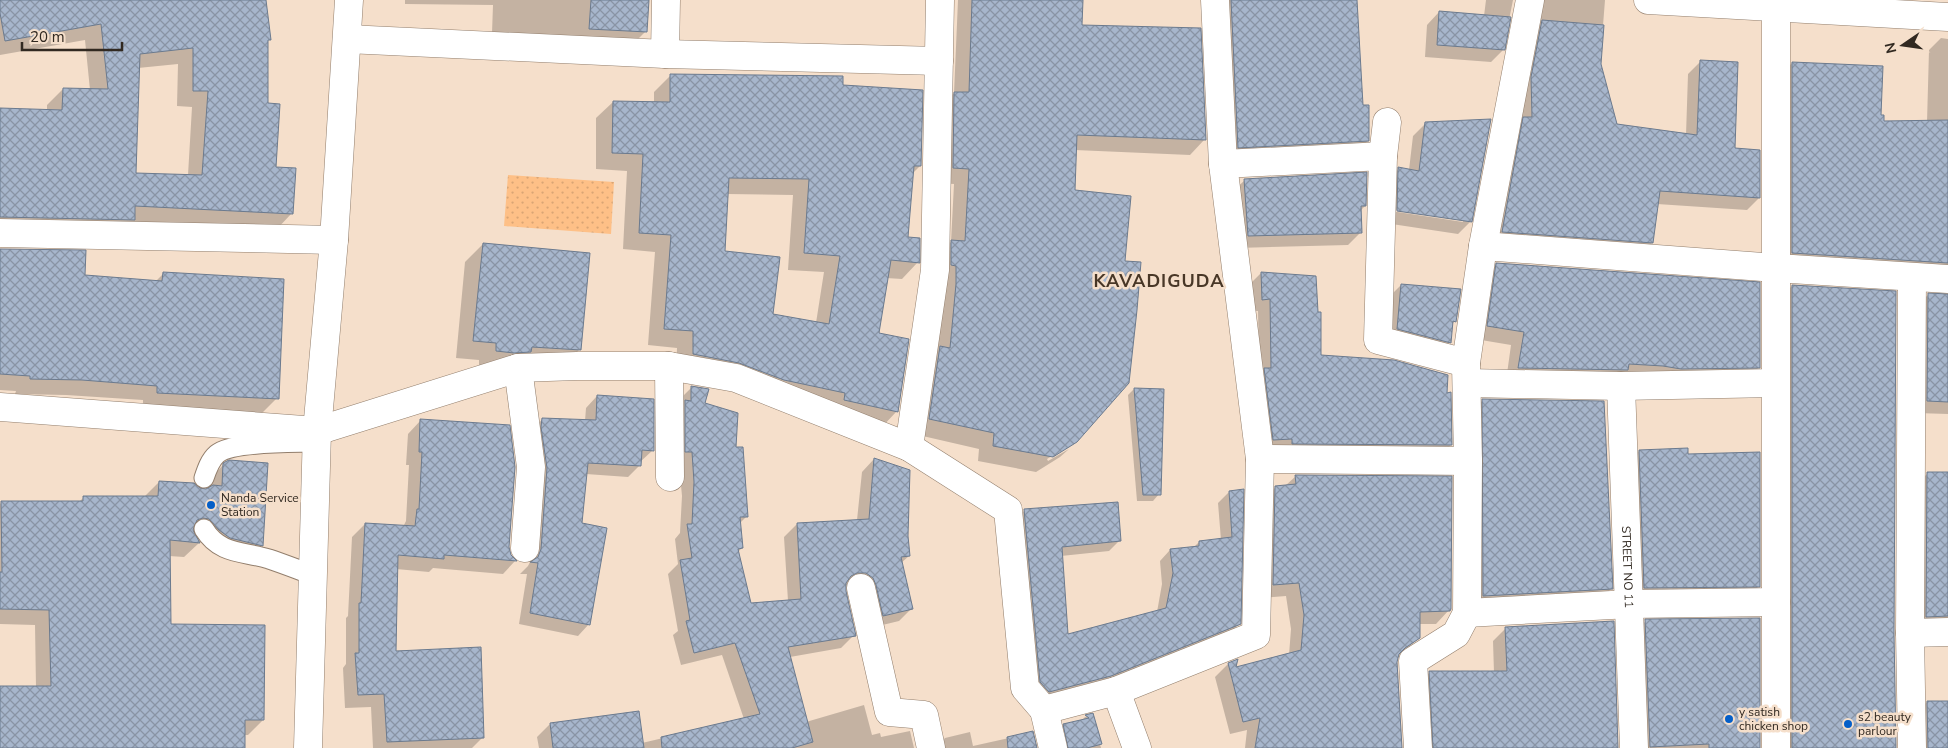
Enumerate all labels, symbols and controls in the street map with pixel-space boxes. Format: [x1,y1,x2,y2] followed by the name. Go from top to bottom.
[22,20,122,52] scale bar
[1878,20,1928,70] north arrow
[30,27,65,47] text: 20 m
[1880,41,1901,55] text: N
[1093,269,1225,293] district label: KAVADIGUDA
[221,490,299,520] place label: Nanda Service Station
[205,499,217,511] marker: Nanda Service Station
[1618,525,1637,608] street label: STREET NO 11
[1739,704,1808,734] place label: y satish chicken shop
[1858,709,1912,739] place label: s2 beauty parlour
[1723,713,1735,725] marker: y satish chicken shop
[1842,718,1854,730] marker: s2 beauty parlour

